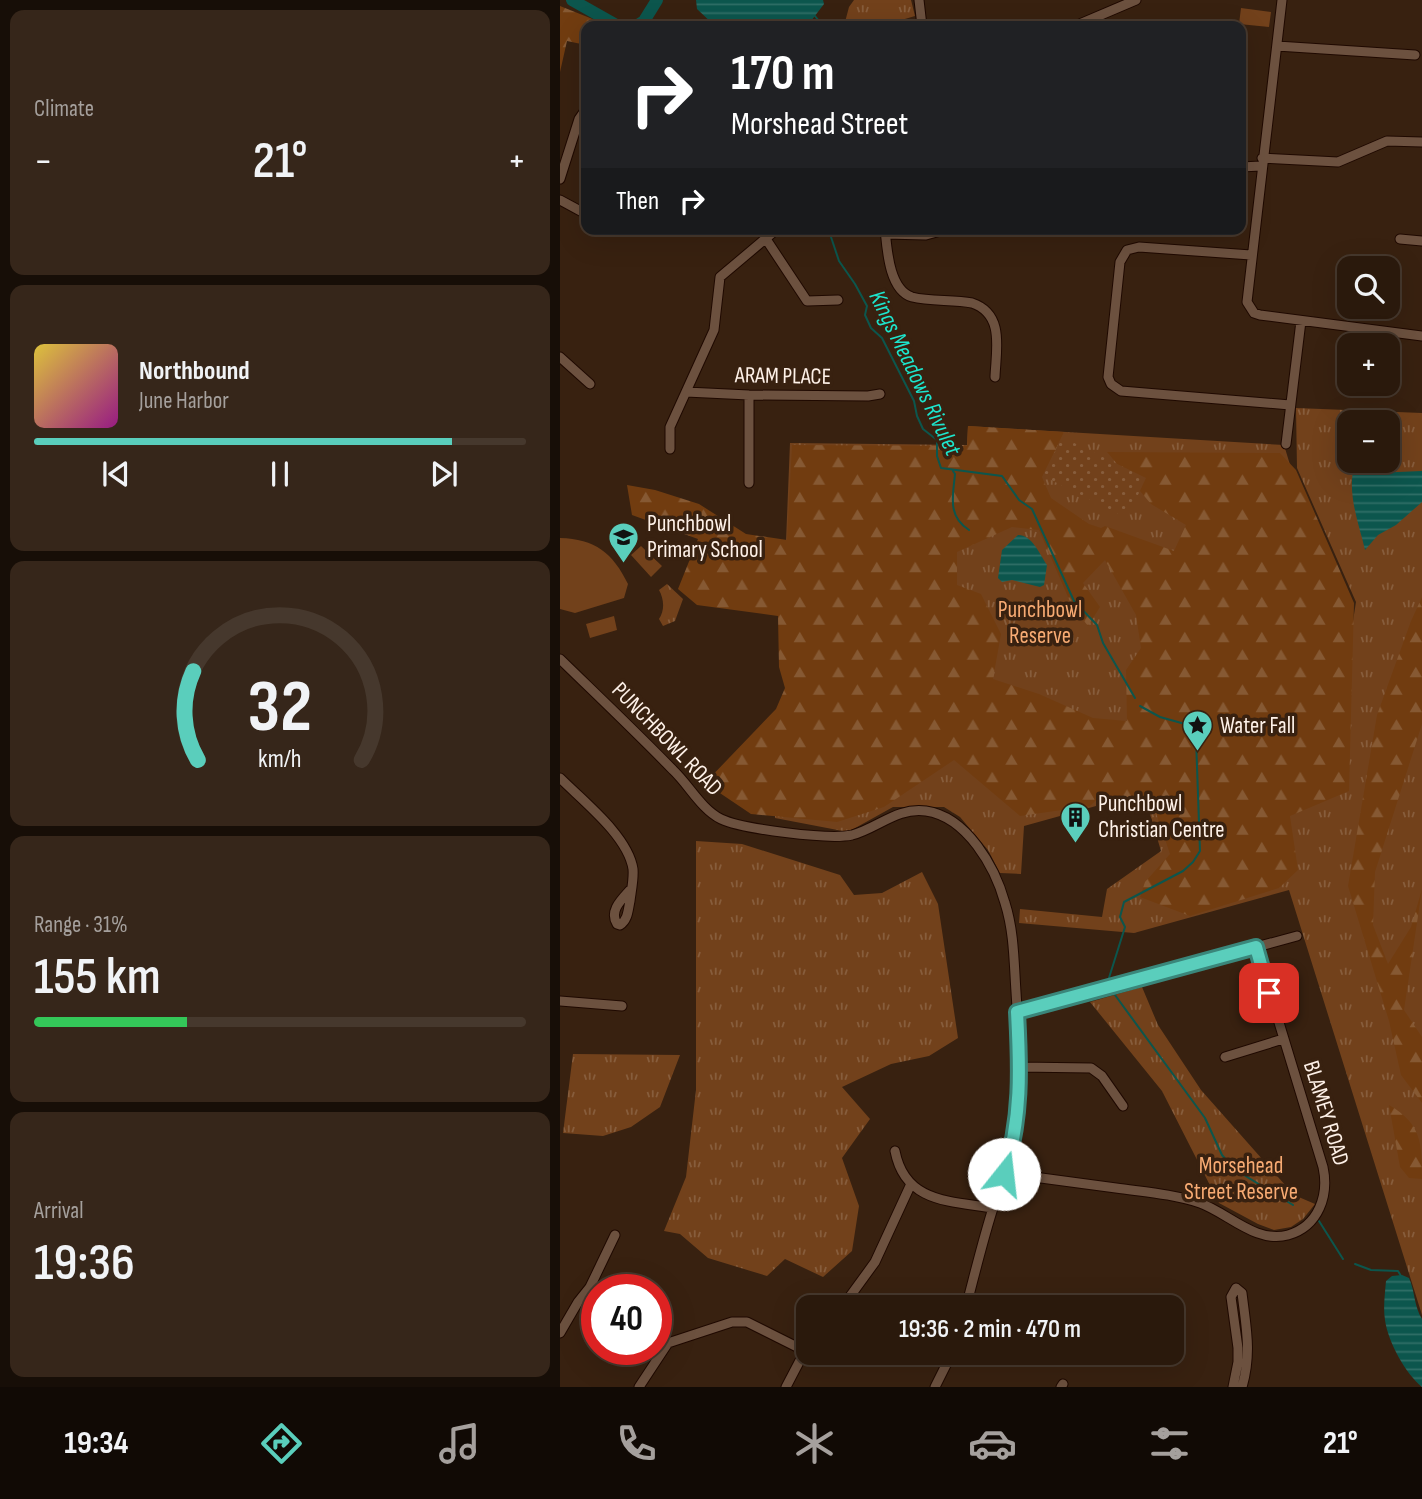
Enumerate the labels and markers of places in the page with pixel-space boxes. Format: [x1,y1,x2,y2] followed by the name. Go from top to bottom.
[647,510,763,564] place label: Punchbowl Primary School
[607,520,641,564] school or university icon: Punchbowl Primary School
[1180,709,1214,753] place icon: Water Fall
[1220,712,1295,740] place label: Water Fall
[1098,790,1224,844] place label: Punchbowl Christian Centre
[1058,800,1092,844] building icon: Punchbowl Christian Centre
[1239,963,1299,1023] pin

